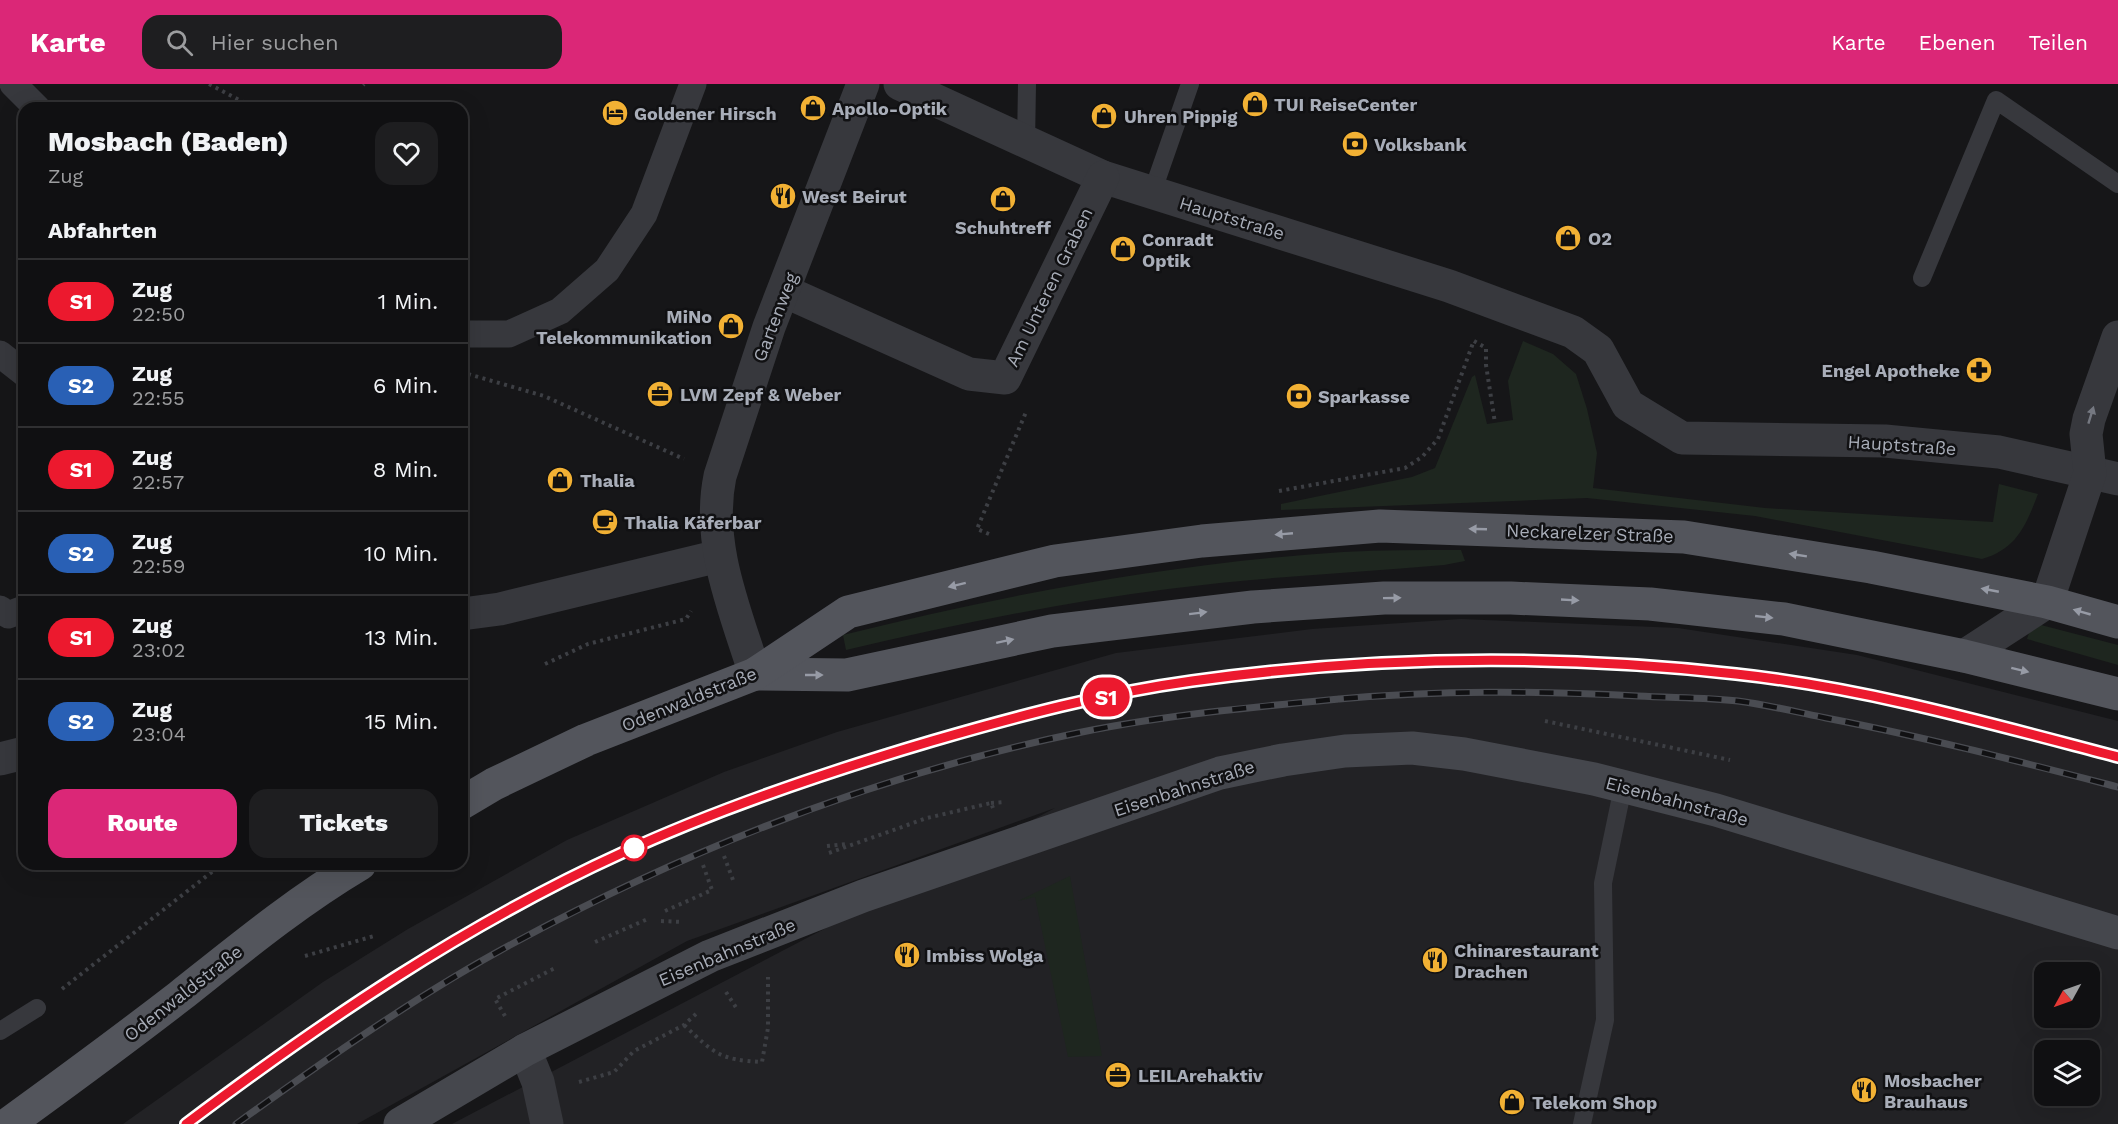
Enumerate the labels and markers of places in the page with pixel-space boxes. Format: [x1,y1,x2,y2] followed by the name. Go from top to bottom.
[1240,89,1270,119] shop icon: TUI ReiseCenter
[798,93,828,123] shop icon: Apollo-Optik
[1274,94,1417,115] place label: TUI ReiseCenter
[600,98,630,128] hotel icon: Goldener Hirsch
[832,98,948,119] place label: Apollo-Optik
[1089,101,1119,131] shop icon: Uhren Pippig
[634,103,777,124] place label: Goldener Hirsch
[1124,106,1238,127] place label: Uhren Pippig
[1340,129,1370,159] bank icon: Volksbank
[1374,134,1467,155] place label: Volksbank
[768,181,798,211] restaurant icon: West Beirut
[988,184,1018,214] shop icon: Schuhtreff
[802,186,907,207] place label: West Beirut
[955,217,1051,238] place label: Schuhtreff
[1553,223,1583,253] shop icon: O2
[1588,228,1612,249] place label: O2
[1142,229,1213,271] place label: Conradt Optik
[1108,234,1138,264] shop icon: Conradt Optik
[536,306,712,348] place label: MiNo Telekommunikation
[716,311,746,341] shop icon: MiNo Telekommunikation
[1964,355,1994,385] pharmacy icon: Engel Apotheke
[1822,360,1960,381] place label: Engel Apotheke
[645,379,675,409] office icon: LVM Zepf & Weber
[1284,381,1314,411] bank icon: Sparkasse
[680,384,842,405] place label: LVM Zepf & Weber
[1318,386,1410,407] place label: Sparkasse
[545,465,575,495] shop icon: Thalia
[580,470,635,491] place label: Thalia
[590,507,620,537] cafe icon: Thalia Käferbar
[624,512,762,533] place label: Thalia Käferbar
[621,835,647,861] unlabelled marker
[892,940,922,970] restaurant icon: Imbiss Wolga
[1454,940,1599,982] place label: Chinarestaurant Drachen
[926,945,1044,966] place label: Imbiss Wolga
[1420,945,1450,975] restaurant icon: Chinarestaurant Drachen
[1103,1060,1133,1090] office icon: LEILArehaktiv
[1138,1065,1264,1086] place label: LEILArehaktiv
[1884,1070,1982,1112] place label: Mosbacher Brauhaus
[1849,1075,1879,1105] restaurant icon: Mosbacher Brauhaus
[1497,1087,1527,1117] shop icon: Telekom Shop
[1532,1092,1657,1113] place label: Telekom Shop

